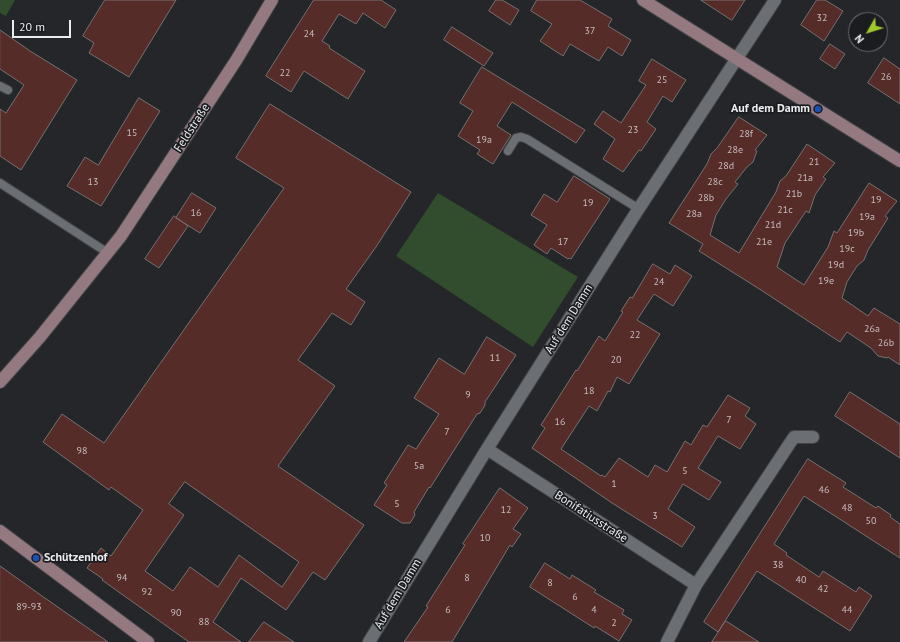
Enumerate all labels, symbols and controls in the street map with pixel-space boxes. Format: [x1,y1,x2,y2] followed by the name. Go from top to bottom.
[14,12,73,38] scale bar
[817,12,827,24] house number: 32
[848,12,888,52] north arrow
[19,19,45,34] text: 20 m
[585,25,595,37] house number: 37
[304,28,314,40] house number: 24
[852,32,867,46] text: N
[280,67,290,79] house number: 22
[881,71,891,83] house number: 26
[657,74,667,86] house number: 25
[171,101,213,155] street label: Feldstraße
[731,102,810,116] place label: Auf dem Damm
[813,104,823,114] marker: Auf dem Damm
[628,124,638,136] house number: 23
[127,127,137,139] house number: 15
[739,128,753,140] house number: 28f
[476,134,492,146] house number: 19a
[727,144,743,156] house number: 28e
[809,156,819,168] house number: 21
[718,160,734,172] house number: 28d
[797,172,813,184] house number: 21a
[88,176,98,188] house number: 13
[707,176,723,188] house number: 28c
[786,188,802,200] house number: 21b
[698,192,714,204] house number: 28b
[871,194,881,206] house number: 19
[583,197,593,209] house number: 19
[777,204,793,216] house number: 21c
[191,207,201,219] house number: 16
[686,208,702,220] house number: 28a
[859,211,875,223] house number: 19a
[765,219,781,231] house number: 21d
[848,227,864,239] house number: 19b
[558,236,568,248] house number: 17
[756,236,772,248] house number: 21e
[839,243,855,255] house number: 19c
[828,259,844,271] house number: 19d
[818,275,834,287] house number: 19e
[654,276,664,288] house number: 24
[542,282,596,356] street label: Auf dem Damm
[864,323,880,335] house number: 26a
[630,329,640,341] house number: 22
[878,337,894,349] house number: 26b
[490,352,500,364] house number: 11
[611,354,621,366] house number: 20
[584,385,594,397] house number: 18
[465,389,471,401] house number: 9
[726,414,732,426] house number: 7
[555,416,565,428] house number: 16
[444,426,450,438] house number: 7
[77,445,87,457] house number: 98
[414,460,424,472] house number: 5a
[682,465,688,477] house number: 5
[611,478,617,490] house number: 1
[819,484,829,496] house number: 46
[552,488,630,546] street label: Bonifatiusstraße
[394,498,400,510] house number: 5
[842,502,852,514] house number: 48
[501,504,511,516] house number: 12
[652,510,658,522] house number: 3
[866,515,876,527] house number: 50
[480,532,490,544] house number: 10
[44,551,107,565] place label: Schützenhof
[31,553,41,563] marker: Schützenhof
[371,556,425,632] street label: Auf dem Damm
[773,559,783,571] house number: 38
[117,572,127,584] house number: 94
[464,572,470,584] house number: 8
[796,574,806,586] house number: 40
[547,577,553,589] house number: 8
[818,583,828,595] house number: 42
[142,586,152,598] house number: 92
[572,591,578,603] house number: 6
[16,601,42,613] house number: 89-93
[445,604,451,616] house number: 6
[591,604,597,616] house number: 4
[842,604,852,616] house number: 44
[171,607,181,619] house number: 90
[199,616,209,628] house number: 88
[611,617,617,629] house number: 2

